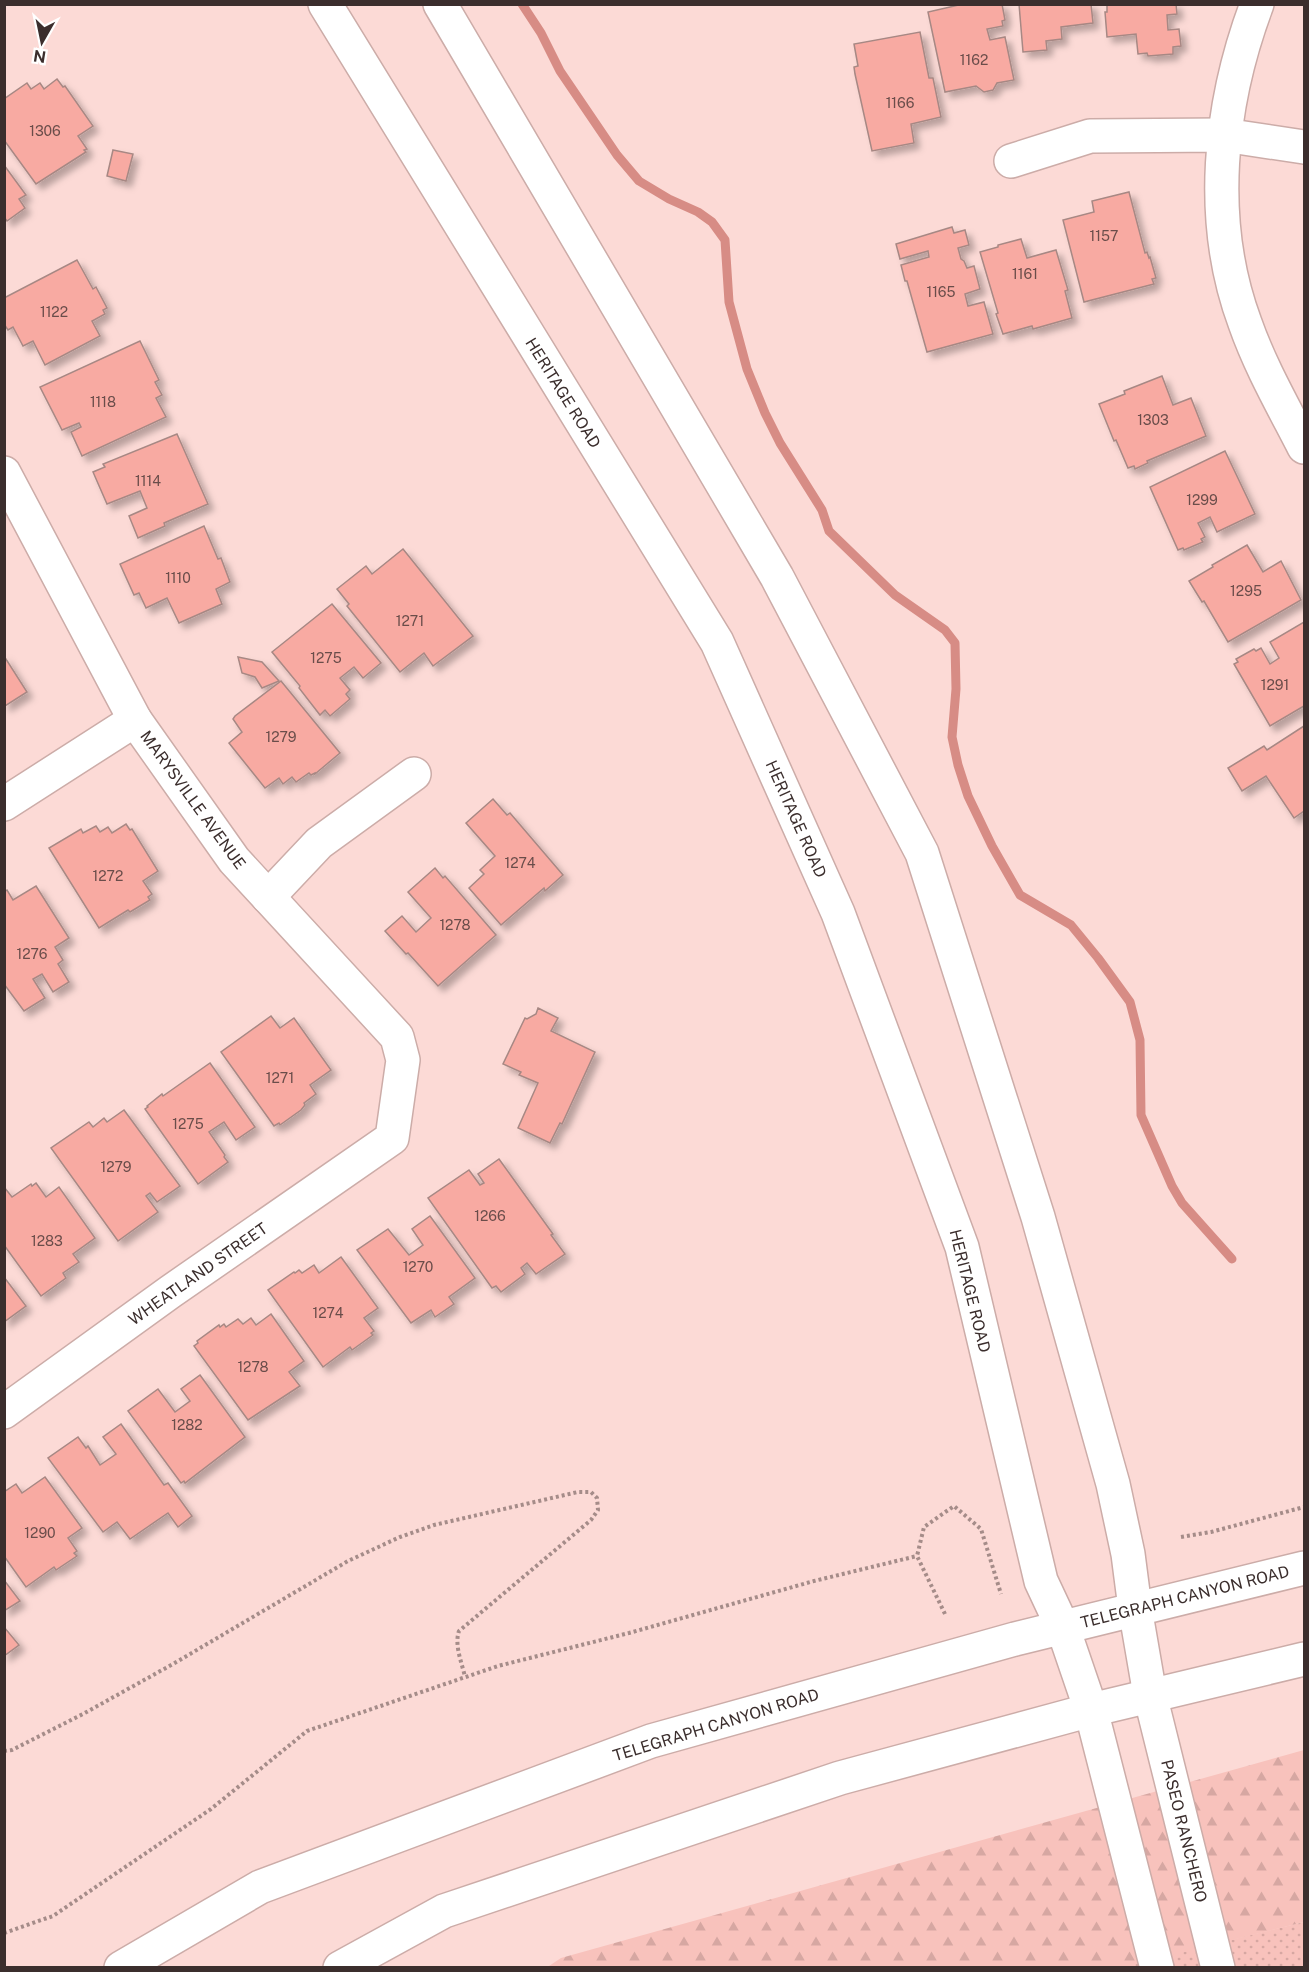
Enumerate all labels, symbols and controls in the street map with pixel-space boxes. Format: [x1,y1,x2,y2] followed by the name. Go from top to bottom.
[12,12,72,72] north arrow
[32,46,47,67] text: N
[960,52,988,68] house number: 1162
[886,95,915,111] house number: 1166
[29,123,61,139] house number: 1306
[1090,228,1118,244] house number: 1157
[1012,266,1038,282] house number: 1161
[926,284,956,300] house number: 1165
[40,304,68,320] house number: 1122
[521,334,605,452] street label: HERITAGE ROAD
[90,394,116,410] house number: 1118
[1137,412,1169,428] house number: 1303
[135,473,161,489] house number: 1114
[1186,492,1218,508] house number: 1299
[165,570,191,586] house number: 1110
[1230,583,1262,599] house number: 1295
[396,613,424,629] house number: 1271
[310,650,342,666] house number: 1275
[1261,677,1289,693] house number: 1291
[136,727,250,873] street label: MARYSVILLE AVENUE
[266,729,297,745] house number: 1279
[762,757,830,881] street label: HERITAGE ROAD
[505,855,536,871] house number: 1274
[93,868,123,884] house number: 1272
[439,917,471,933] house number: 1278
[17,946,48,962] house number: 1276
[266,1070,294,1086] house number: 1271
[172,1116,204,1132] house number: 1275
[101,1159,132,1175] house number: 1279
[474,1208,506,1224] house number: 1266
[125,1219,272,1329] street label: WHEATLAND STREET
[945,1227,995,1355] street label: HERITAGE ROAD
[31,1233,63,1249] house number: 1283
[403,1259,433,1275] house number: 1270
[313,1305,344,1321] house number: 1274
[237,1359,269,1375] house number: 1278
[171,1417,203,1433] house number: 1282
[24,1525,56,1541] house number: 1290
[1079,1562,1291,1632] street label: TELEGRAPH CANYON ROAD
[611,1685,821,1765] street label: TELEGRAPH CANYON ROAD
[1157,1758,1211,1904] street label: PASEO RANCHERO

